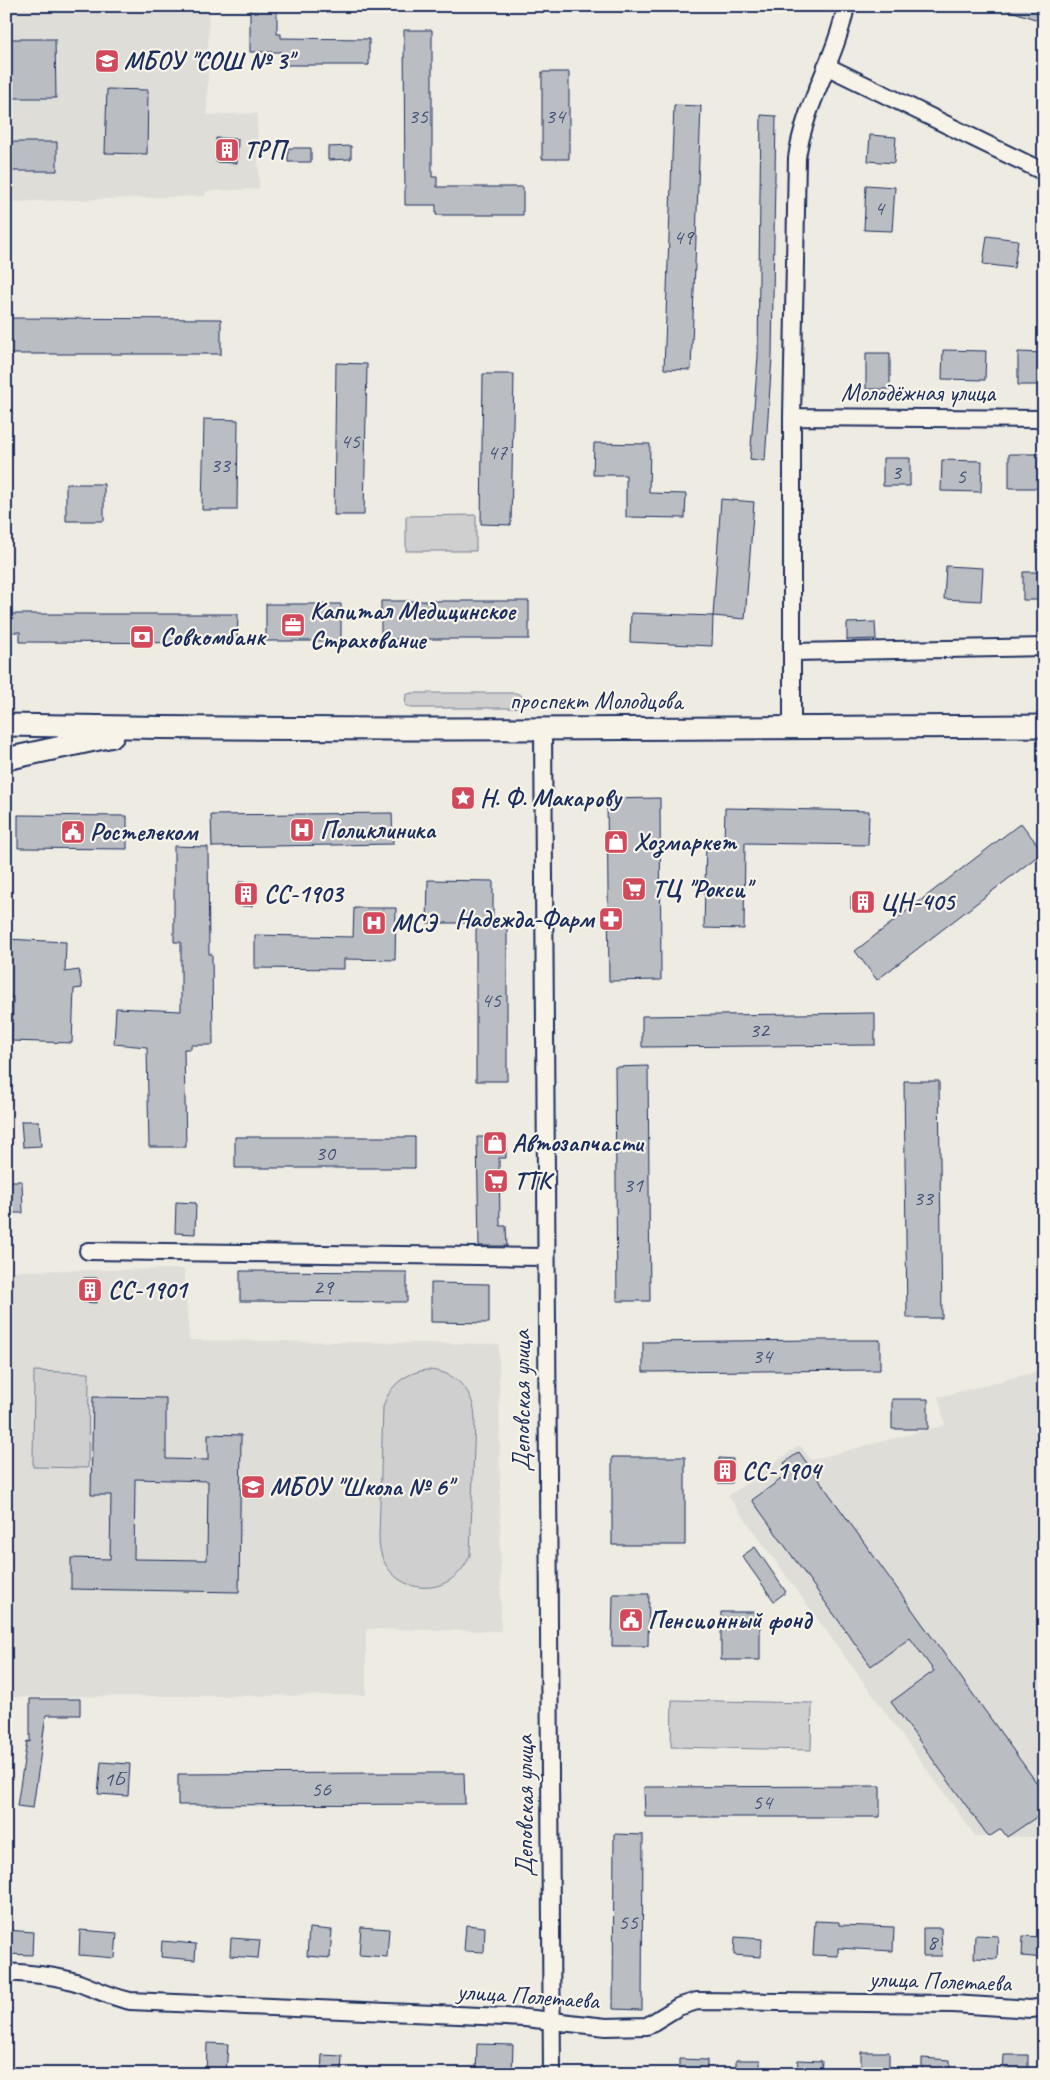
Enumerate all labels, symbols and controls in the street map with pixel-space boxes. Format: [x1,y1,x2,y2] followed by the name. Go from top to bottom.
[124,45,298,77] place label: МБОУ "СОШ № 3"
[94,48,120,74] school or university icon: МБОУ "СОШ № 3"
[408,102,429,130] house number: 35
[545,102,567,130] house number: 34
[244,134,290,166] place label: ТРП
[214,137,240,163] building icon: ТРП
[874,194,886,222] house number: 4
[673,223,695,251] house number: 49
[841,377,997,409] street label: Молодёжная улица
[340,427,361,455] house number: 45
[487,438,508,466] house number: 47
[210,451,232,479] house number: 33
[891,458,903,486] house number: 3
[956,462,967,490] house number: 5
[310,595,517,656] place label: Капитал Медицинское Страхование
[280,612,306,638] office icon: Капитал Медицинское Страхование
[160,621,267,653] place label: Совкомбанк
[129,624,155,650] bank icon: Совкомбанк
[510,685,685,717] street label: проспект Молодцова
[480,782,623,814] place label: Н. Ф. Макарову
[450,785,476,811] place icon: Н. Ф. Макарову
[320,814,437,846] place label: Поликлиника
[90,816,200,848] place label: Ростелеком
[289,817,315,843] hospital icon: Поликлиника
[60,819,86,845] public building icon: Ростелеком
[634,826,738,858] place label: Хозмаркет
[603,829,629,855] shop icon: Хозмаркет
[652,873,756,905] place label: ТЦ "Рокси"
[621,876,647,902] supermarket icon: ТЦ "Рокси"
[264,878,345,910] place label: СС-1903
[233,881,259,907] building icon: СС-1903
[880,886,956,918] place label: ЦН-405
[850,889,876,915] building icon: ЦН-405
[455,903,596,935] place label: Надежда-Фарм
[598,906,624,932] pharmacy icon: Надежда-Фарм
[392,907,439,939] place label: МСЭ
[361,910,387,936] hospital icon: МСЭ
[481,986,502,1014] house number: 45
[749,1016,771,1044] house number: 32
[512,1127,645,1159] place label: Автозапчасти
[482,1130,508,1156] shop icon: Автозапчасти
[315,1139,337,1167] house number: 30
[514,1165,555,1197] place label: ТТК
[483,1168,509,1194] supermarket icon: ТТК
[623,1171,644,1199] house number: 31
[913,1184,935,1212] house number: 33
[313,1273,335,1301] house number: 29
[108,1274,189,1306] place label: СС-1901
[77,1277,103,1303] building icon: СС-1901
[506,1328,538,1472] street label: Деповская улица
[752,1342,774,1370] house number: 34
[742,1455,823,1487] place label: СС-1904
[712,1458,738,1484] building icon: СС-1904
[270,1471,458,1503] place label: МБОУ "Школа № 6"
[240,1474,266,1500] school or university icon: МБОУ "Школа № 6"
[648,1604,814,1636] place label: Пенсионный фонд
[618,1607,644,1633] public building icon: Пенсионный фонд
[509,1733,541,1877] street label: Деповская улица
[103,1765,128,1793] house number: 1Б
[311,1775,332,1803] house number: 56
[752,1788,774,1816] house number: 54
[618,1908,639,1936] house number: 55
[927,1928,939,1956] house number: 8
[866,1962,1013,2000] street label: улица Полетаева
[454,1975,602,2017] street label: улица Полетаева

